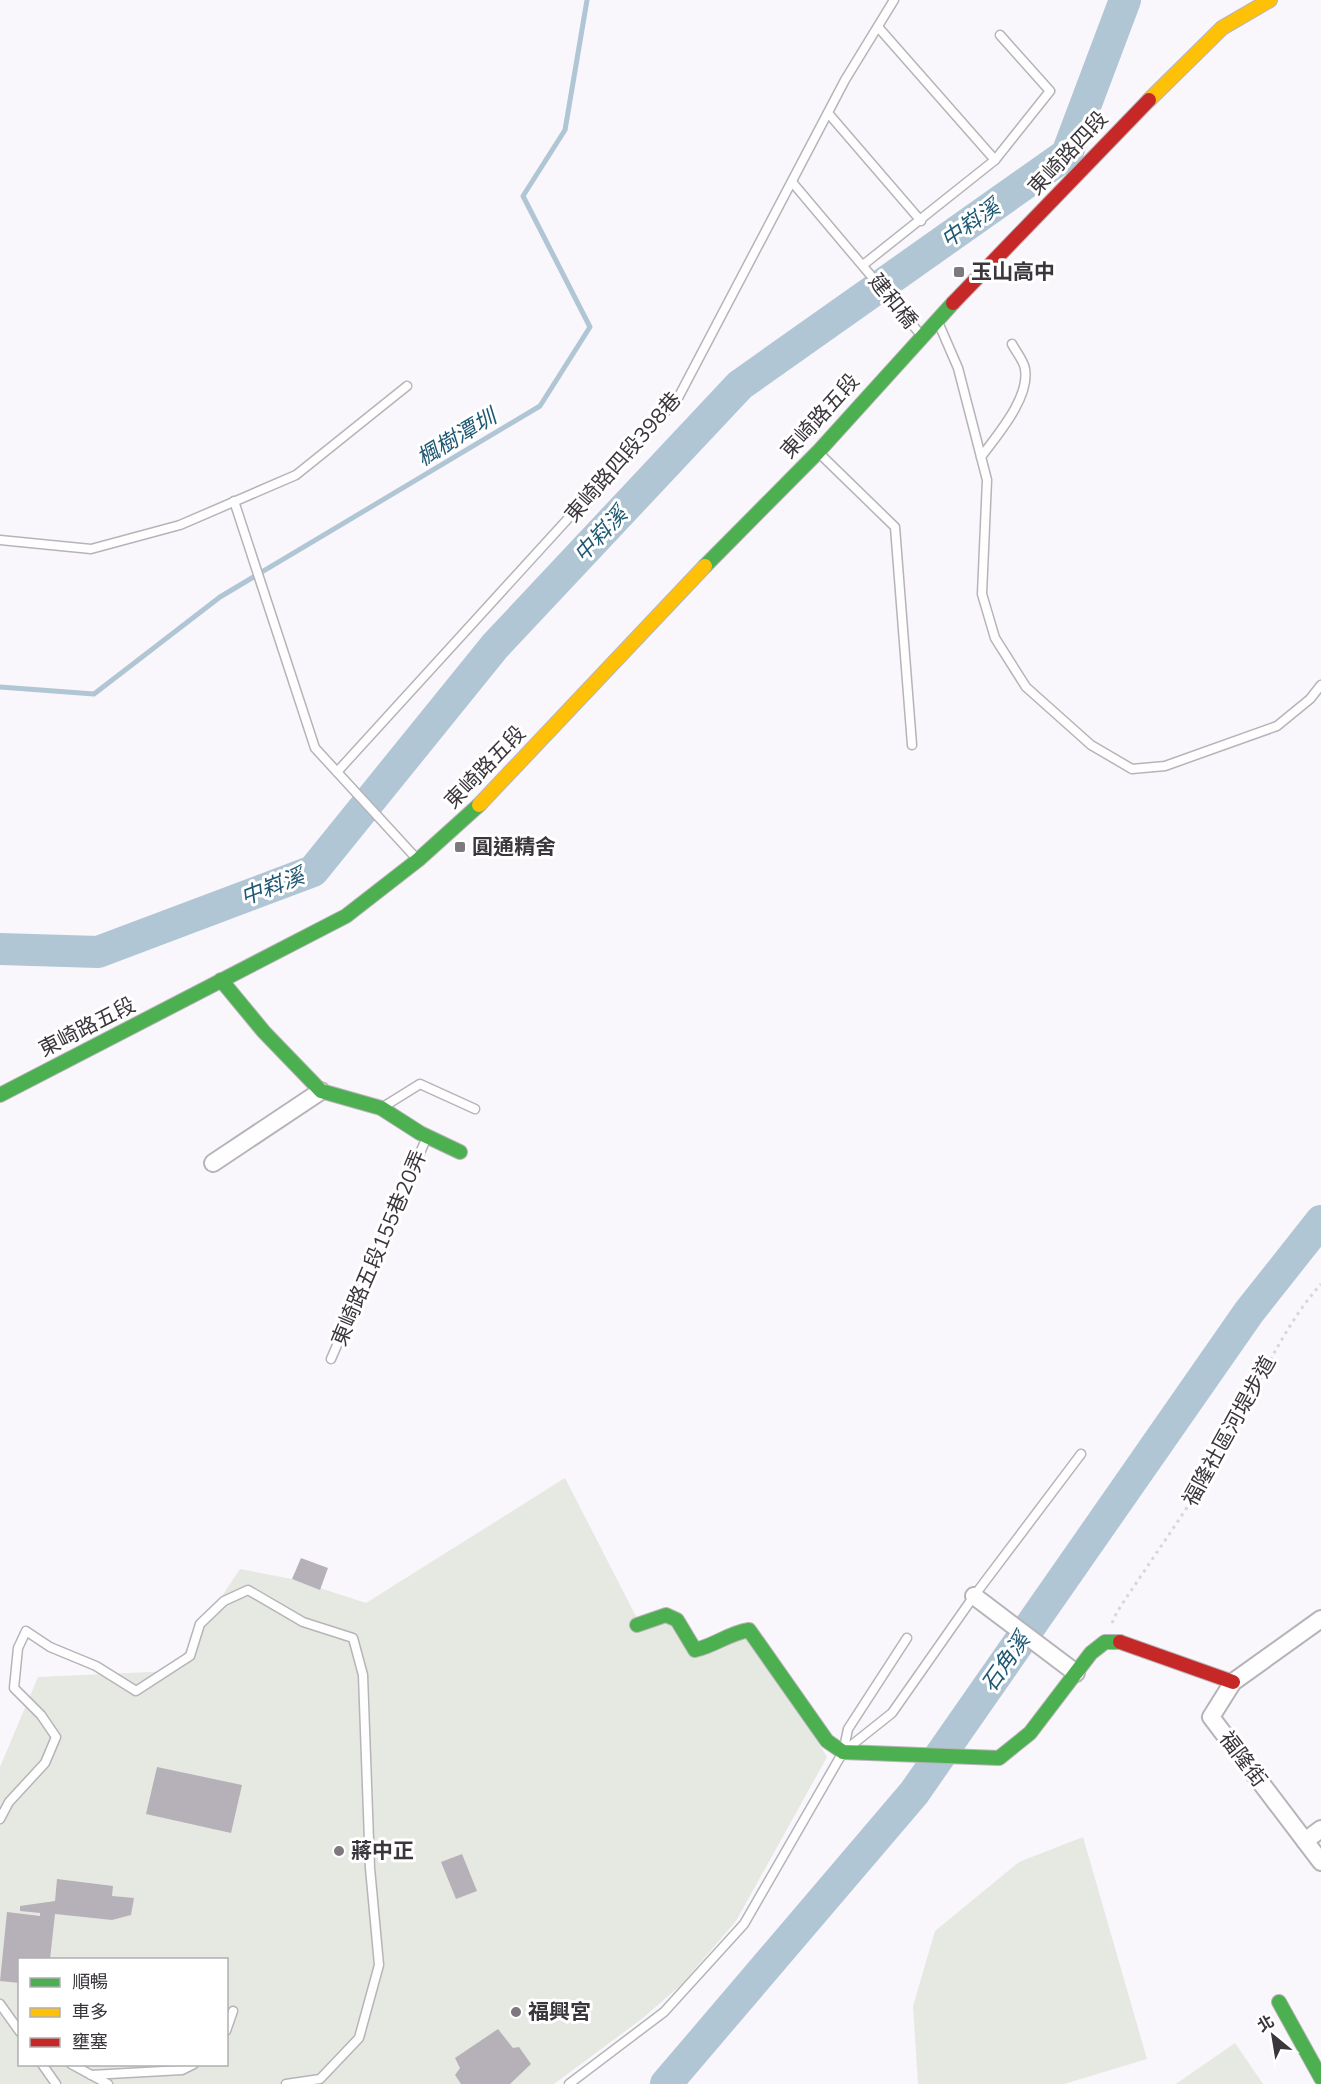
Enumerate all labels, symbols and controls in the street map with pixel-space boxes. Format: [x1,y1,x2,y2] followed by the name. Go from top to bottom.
[1022,105,1113,200] street label: 東崎路四段
[935,191,1008,253] water label: 中嵙溪
[971,258,1055,284] place label: 玉山高中
[952,265,966,279] marker: 玉山高中
[864,268,924,333] street label: 建和橋
[774,368,864,463] street label: 東崎路五段
[559,386,686,527] street label: 東崎路四段398巷
[411,401,503,472] water label: 楓樹潭圳
[567,498,635,568] water label: 中嵙溪
[438,720,530,813] street label: 東崎路五段
[472,833,556,859] place label: 圓通精舍
[453,840,467,854] marker: 圓通精舍
[236,860,311,911] water label: 中嵙溪
[34,991,139,1062] street label: 東崎路五段
[325,1146,431,1349] street label: 東崎路五段155巷20弄
[1176,1351,1280,1510] street label: 福隆社區河堤步道
[975,1624,1037,1697] water label: 石角溪
[1214,1725,1273,1791] street label: 福隆街
[351,1837,414,1863] place label: 蔣中正
[332,1844,346,1858] marker: 蔣中正
[18,1958,228,2066] legend
[72,1970,108,1993] text: 順暢
[528,1998,591,2024] place label: 福興宮
[72,2000,108,2023] text: 車多
[509,2005,523,2019] marker: 福興宮
[1243,2006,1303,2066] north arrow
[1254,2010,1277,2036] text: 北
[72,2030,108,2053] text: 壅塞

